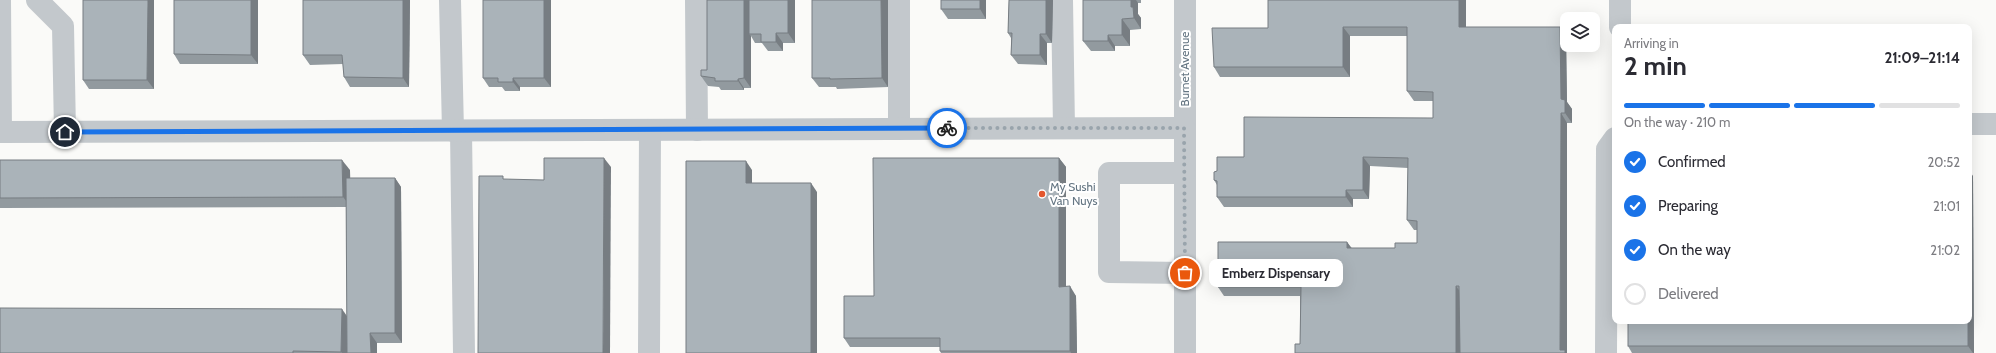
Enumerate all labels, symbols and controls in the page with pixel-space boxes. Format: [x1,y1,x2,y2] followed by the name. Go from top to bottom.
[1560,12,1600,52] map controls
[1560,12,1600,52] button: layers
[1177,32,1192,106] street label: Burnet Avenue
[1624,35,1679,51] text: Arriving in
[1884,49,1960,67] text: 21:09–21:14
[1624,50,1687,82] text: 2 min
[927,108,967,148] courier
[1624,114,1730,130] text: On the way · 210 m
[48,115,82,149] pin
[936,117,958,139] icon: bike
[54,121,76,143] icon: home
[1624,151,1646,173] icon: check
[1658,153,1726,171] text: Confirmed
[1928,154,1960,170] text: 20:52
[1050,179,1098,208] place label: My Sushi Van Nuys
[1037,189,1047,199] marker: My Sushi Van Nuys
[1624,195,1646,217] icon: check
[1658,197,1718,215] text: Preparing
[1933,198,1960,214] text: 21:01
[1624,239,1646,261] icon: check
[1658,241,1731,259] text: On the way
[1930,242,1960,258] text: 21:02
[1168,256,1202,290] pin
[1209,259,1343,287] callout: Emberz Dispensary
[1174,262,1196,284] icon: bag
[1222,265,1330,281] text: Emberz Dispensary
[1658,285,1719,303] text: Delivered

